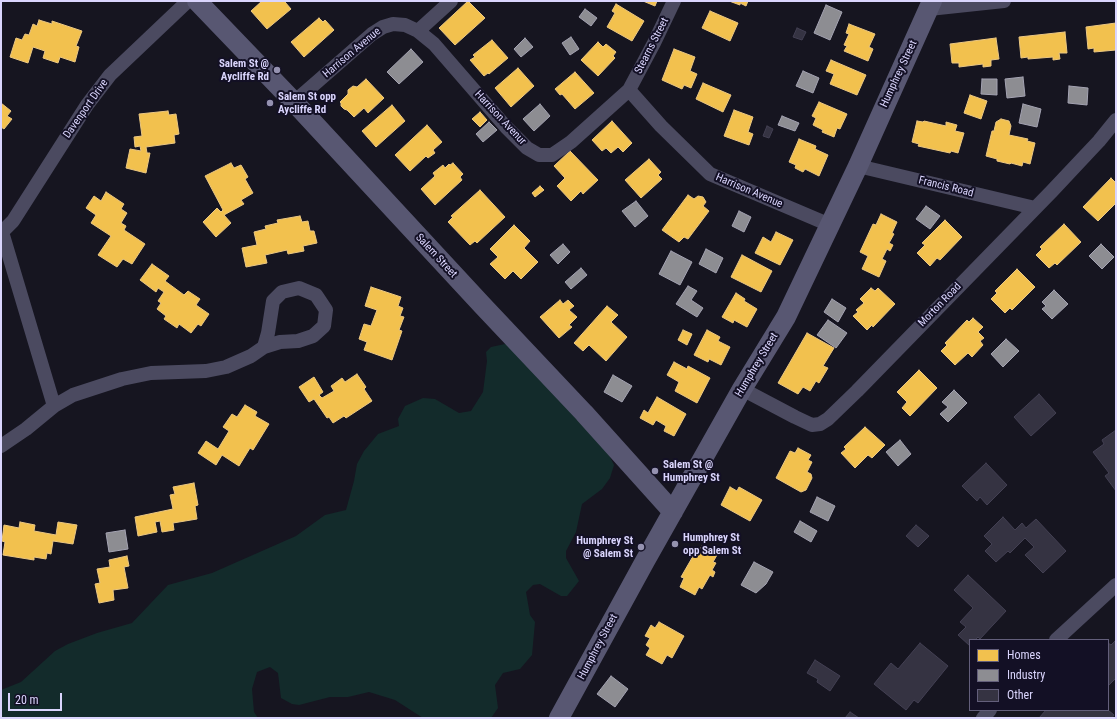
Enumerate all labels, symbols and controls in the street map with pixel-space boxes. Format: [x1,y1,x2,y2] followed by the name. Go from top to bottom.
[632,16,672,76] street label: Stearns Street
[320,25,384,81] street label: Harrison Avenue
[878,38,920,110] street label: Humphrey Street
[219,57,269,83] place label: Salem St @ Aycliffe Rd
[272,65,282,75] marker: Salem St @ Aycliffe Rd
[61,77,111,141] street label: Davenport Drive
[471,88,529,148] street label: Harrison Avenur
[278,90,336,116] place label: Salem St opp Aycliffe Rd
[265,98,275,108] marker: Salem St opp Aycliffe Rd
[714,171,784,211] street label: Harrison Avenue
[917,174,975,200] street label: Francis Road
[412,231,460,281] street label: Salem Street
[916,280,964,330] street label: Morton Road
[733,331,781,399] street label: Humphrey Street
[663,458,720,484] place label: Salem St @ Humphrey St
[650,466,660,476] marker: Salem St @ Humphrey St
[683,531,741,557] place label: Humphrey St opp Salem St
[576,534,633,560] place label: Humphrey St @ Salem St
[670,539,680,549] marker: Humphrey St opp Salem St
[636,542,646,552] marker: Humphrey St @ Salem St
[575,612,621,682] street label: Humphrey Street
[969,639,1109,711] legend
[1007,648,1041,662] text: Homes
[1007,668,1045,682] text: Industry
[10,685,64,711] scale bar
[1007,688,1033,702] text: Other
[15,693,39,707] text: 20 m

